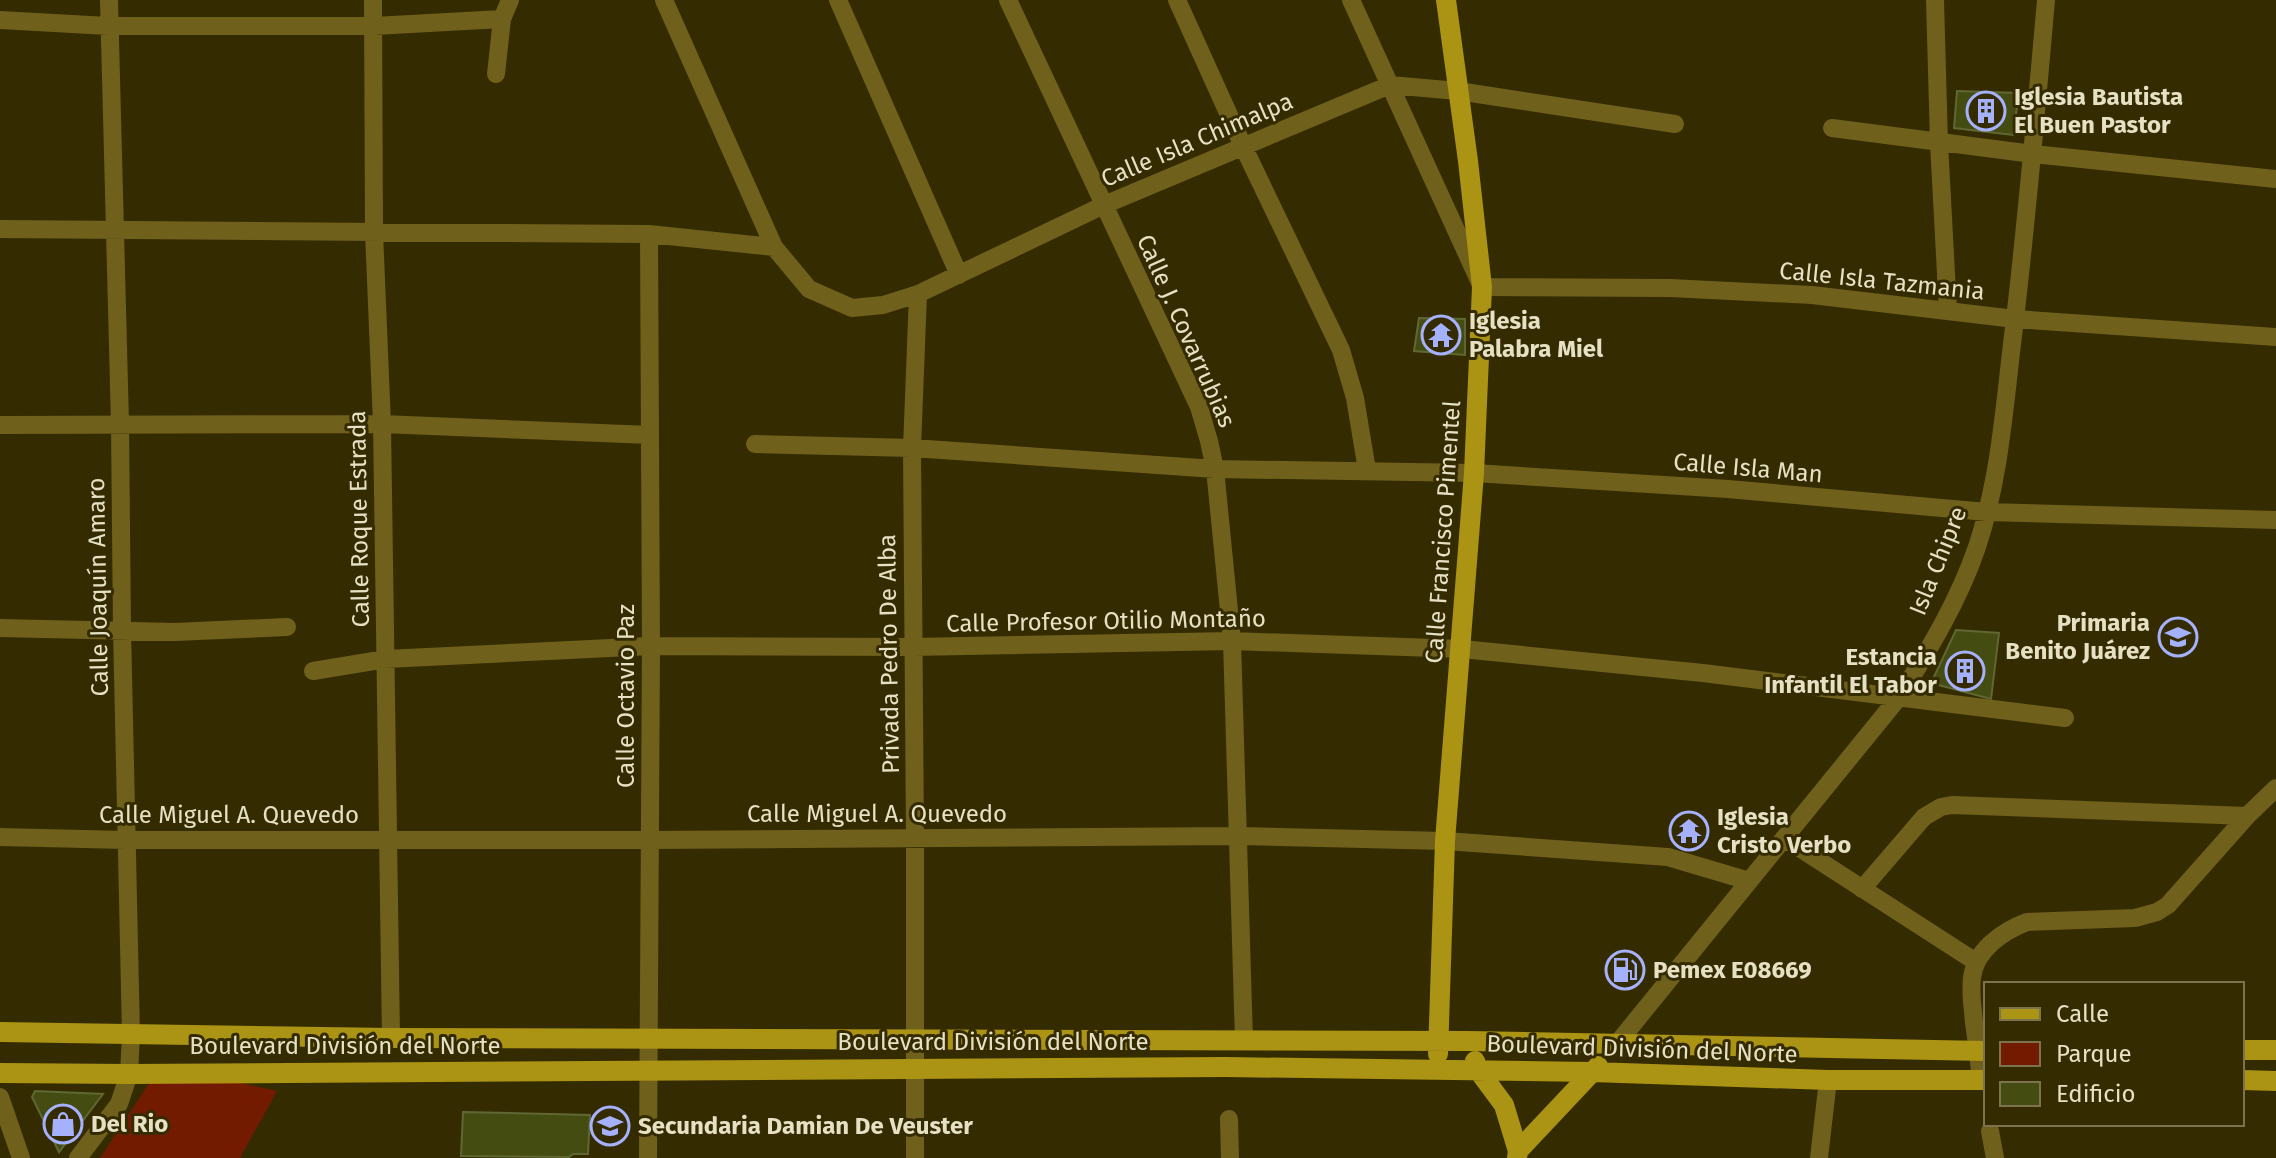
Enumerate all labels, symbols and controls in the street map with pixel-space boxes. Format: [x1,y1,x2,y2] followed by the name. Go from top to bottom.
[2014,83,2183,139] place label: Iglesia Bautista El Buen Pastor
[1097,87,1297,193] street label: Calle Isla Chimalpa
[1965,90,2007,132] building icon: Iglesia Bautista El Buen Pastor
[1131,230,1241,432] street label: Calle J. Covarrubias
[1778,256,1986,306] street label: Calle Isla Tazmania
[1469,307,1604,363] place label: Iglesia Palabra Miel
[1420,314,1462,356] temple icon: Iglesia Palabra Miel
[1420,400,1466,664] street label: Calle Francisco Pimentel
[343,410,375,628] street label: Calle Roque Estrada
[1672,448,1824,488] street label: Calle Isla Man
[82,477,114,697] street label: Calle Joaquín Amaro
[1904,503,1972,619] street label: Isla Chipre
[873,534,905,774] street label: Privada Pedro De Alba
[612,604,640,788] street label: Calle Octavio Paz
[946,604,1266,638] street label: Calle Profesor Otilio Montaño
[2005,609,2150,665] place label: Primaria Benito Juárez
[2157,616,2199,658] school or university icon: Primaria Benito Juárez
[1764,643,1937,699] place label: Estancia Infantil El Tabor
[1944,650,1986,692] building icon: Estancia Infantil El Tabor
[747,800,1007,828] street label: Calle Miguel A. Quevedo
[99,801,359,829] street label: Calle Miguel A. Quevedo
[1717,803,1851,859] place label: Iglesia Cristo Verbo
[1668,810,1710,852] temple icon: Iglesia Cristo Verbo
[1604,949,1646,991] fuel station icon: Pemex E08669
[1653,956,1812,984] place label: Pemex E08669
[1984,982,2244,1126] legend
[2056,1000,2109,1028] text: Calle
[837,1028,1149,1056] street label: Boulevard División del Norte
[1486,1030,1798,1068] street label: Boulevard División del Norte
[189,1032,501,1060] street label: Boulevard División del Norte
[2056,1040,2132,1068] text: Parque
[2056,1080,2136,1108] text: Edificio
[42,1103,84,1145] shop icon: Del Rio
[589,1105,631,1147] school or university icon: Secundaria Damian De Veuster
[91,1110,168,1138] place label: Del Rio
[638,1112,973,1140] place label: Secundaria Damian De Veuster

